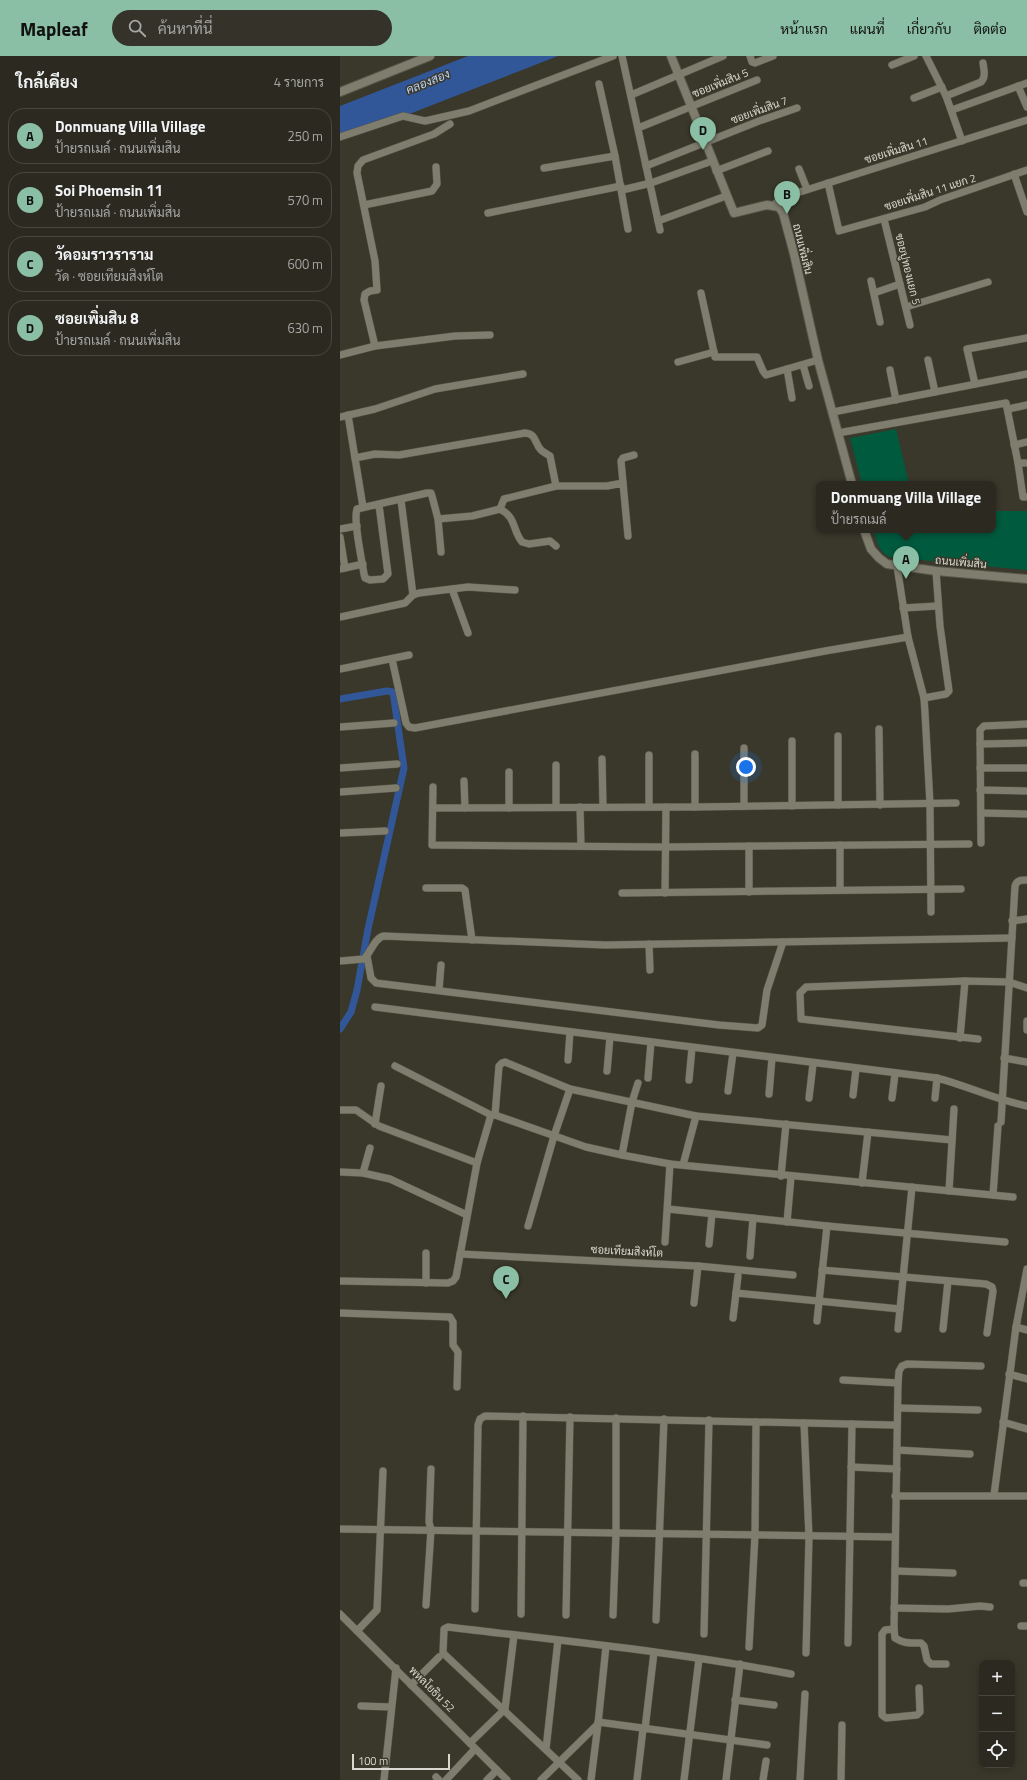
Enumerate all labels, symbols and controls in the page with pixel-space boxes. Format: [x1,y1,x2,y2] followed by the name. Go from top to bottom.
[112,10,392,46] search box
[20,14,88,43] text: Mapleaf
[126,17,148,39] icon: search
[158,17,213,40] text: ค้นหาที่นี่
[780,18,828,39] text: หน้าแรก
[850,18,885,39] text: แผนที่
[907,18,951,39] text: เกี่ยวกับ
[973,18,1007,39] text: ติดต่อ
[688,62,751,102] street label: ซอยเพิ่มสิน 5
[403,64,453,99] water label: คลองสอง
[16,69,78,95] text: ใกล้เคียง
[274,72,324,92] text: 4 รายการ
[727,90,790,128] street label: ซอยเพิ่มสิน 7
[55,115,205,138] text: Donmuang Villa Village
[690,117,716,150] pin: D
[26,126,34,146] text: A
[287,126,323,146] text: 250 m
[861,130,930,167] street label: ซอยเพิ่มสิน 11
[55,138,181,158] text: ป้ายรถเมล์ · ถนนเพิ่มสิน
[881,167,978,214] street label: ซอยเพิ่มสิน 11 แยก 2
[55,179,163,202] text: Soi Phoemsin 11
[774,181,800,214] pin: B
[26,190,34,210] text: B
[287,190,323,210] text: 570 m
[55,202,181,222] text: ป้ายรถเมล์ · ถนนเพิ่มสิน
[789,221,819,276] street label: ถนนเพิ่มสิน
[891,232,925,306] street label: ซอยปูทองแยก 5
[55,243,154,266] text: วัดอมราวราราม
[26,254,34,274] text: C
[287,254,323,274] text: 600 m
[55,266,164,286] text: วัด · ซอยเทียมสิงห์โต
[55,307,139,330] text: ซอยเพิ่มสิน 8
[26,318,34,338] text: D
[287,318,323,338] text: 630 m
[55,330,181,350] text: ป้ายรถเมล์ · ถนนเพิ่มสิน
[816,481,996,533] popup
[831,486,981,509] text: Donmuang Villa Village
[831,509,886,529] text: ป้ายรถเมล์
[893,546,919,579] pin: A
[934,549,988,572] street label: ถนนเพิ่มสิน
[736,757,756,777] your location
[590,1241,664,1261] street label: ซอยเทียมสิงห์โต
[493,1266,519,1299] pin: C
[979,1660,1015,1768] map controls
[979,1660,1015,1696] button: +
[405,1662,459,1716] street label: พหลโยธิน 52
[979,1696,1015,1732] button: −
[979,1732,1015,1768] button: locate
[352,1752,450,1771] scale bar
[358,1753,388,1769] text: 100 m

